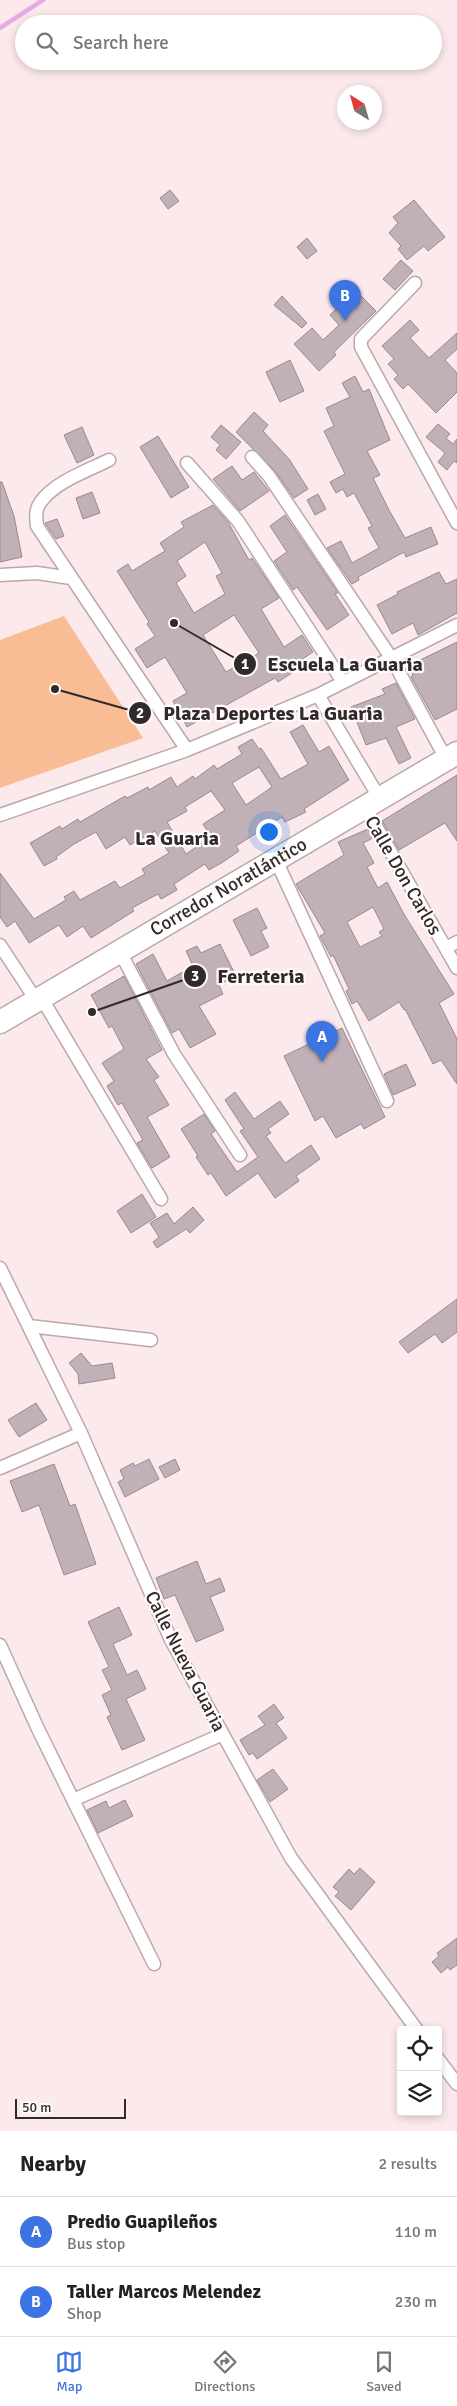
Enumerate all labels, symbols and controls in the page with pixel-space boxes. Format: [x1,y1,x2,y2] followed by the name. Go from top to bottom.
[15,15,442,70] search box
[33,29,61,57] icon: search
[73,31,169,55] text: Search here
[337,85,382,130] north arrow
[329,280,361,321] pin: B
[232,646,433,681] callout: Escuela La Guaria
[267,652,423,677] text: Escuela La Guaria
[241,655,249,673] text: 1
[128,695,393,730] callout: Plaza Deportes La Guaria
[163,701,383,726] text: Plaza Deportes La Guaria
[136,704,144,722] text: 2
[359,812,447,939] street label: Calle Don Carlos
[256,819,282,845] your location
[135,826,219,851] district label: La Guaria
[146,832,311,942] street label: Corredor Noratlántico
[183,958,315,993] callout: Ferreteria
[217,964,305,989] text: Ferreteria
[191,967,199,985] text: 3
[306,1021,338,1062] pin: A
[139,1587,231,1736] street label: Calle Nueva Guaria
[397,2026,442,2116] map controls
[397,2026,442,2071] button: locate
[397,2071,442,2116] button: layers
[15,2096,126,2119] scale bar
[22,2099,51,2116] text: 50 m
[20,2151,86,2177] text: Nearby
[378,2154,437,2174] text: 2 results
[67,2210,217,2234] text: Predio Guapileños
[31,2222,41,2242] text: A
[395,2222,437,2242] text: 110 m
[67,2234,125,2254] text: Bus stop
[67,2280,261,2304] text: Taller Marcos Melendez
[31,2292,41,2312] text: B
[395,2292,437,2312] text: 230 m
[67,2304,101,2324] text: Shop
[55,2348,83,2395] tab: Map
[194,2348,255,2395] tab: Directions
[366,2348,402,2395] tab: Saved

